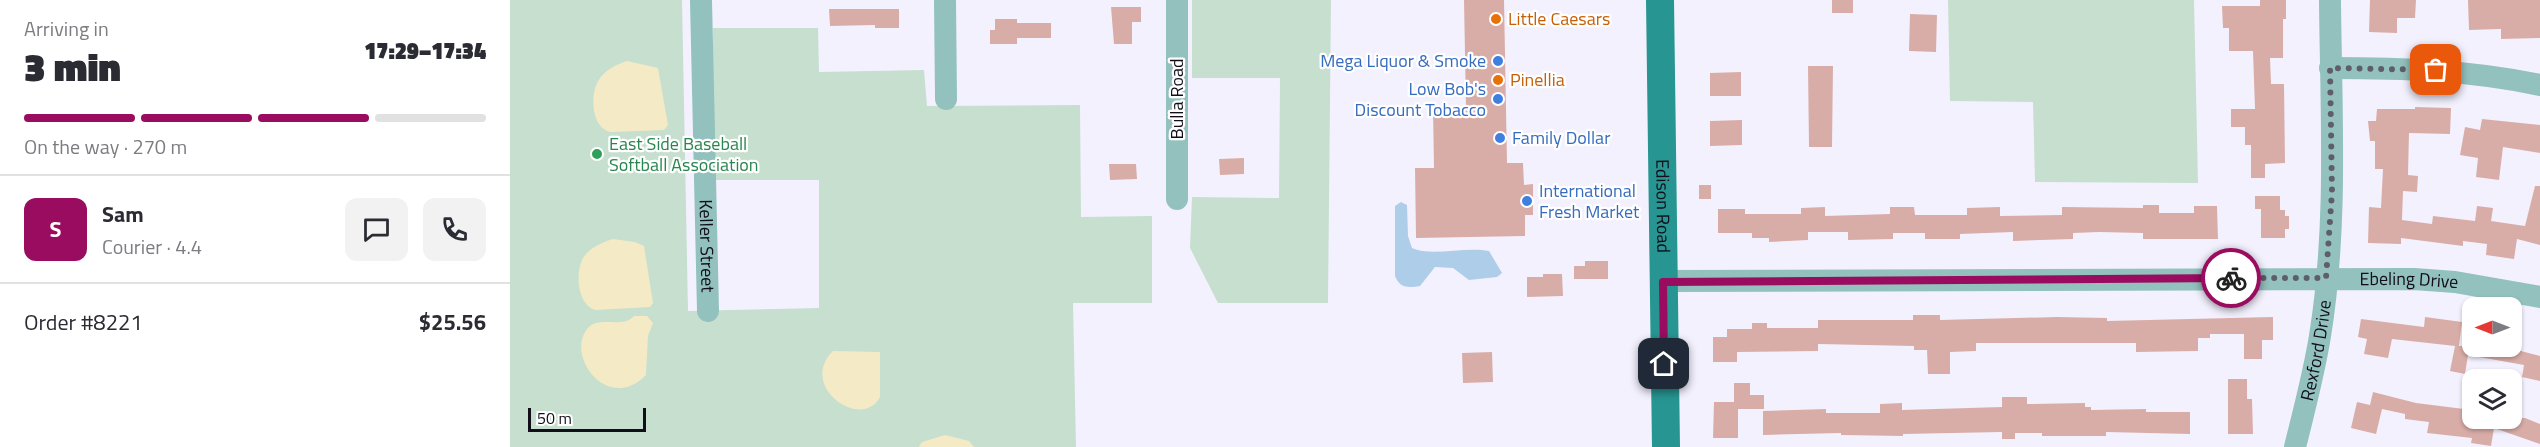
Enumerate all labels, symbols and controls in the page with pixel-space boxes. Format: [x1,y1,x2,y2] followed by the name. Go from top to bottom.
[1508,5,1610,32] place label: Little Caesars
[1489,12,1503,26] marker: Little Caesars
[24,13,109,44] text: Arriving in
[364,34,486,68] text: 17:29–17:34
[24,37,121,96] text: 3 min
[2410,44,2461,95] pin
[1320,47,1486,74] place label: Mega Liquor & Smoke
[2419,53,2452,86] icon: bag
[1491,54,1505,68] marker: Mega Liquor & Smoke
[1163,59,1190,139] street label: Bulla Road
[1510,66,1565,93] place label: Pinellia
[1491,73,1505,87] marker: Pinellia
[1355,75,1486,123] place label: Low Bob's Discount Tobacco
[1491,92,1505,106] marker: Low Bob's Discount Tobacco
[1512,124,1610,151] place label: Family Dollar
[609,130,759,178] place label: East Side Baseball Softball Association
[24,131,187,162] text: On the way · 270 m
[1493,131,1507,145] marker: Family Dollar
[590,147,604,161] marker: East Side Baseball Softball Association
[1649,159,1677,253] street label: Edison Road
[1539,177,1640,225] place label: International Fresh Market
[1520,194,1534,208] marker: International Fresh Market
[102,197,144,231] text: Sam
[345,198,408,261] button: chat
[423,198,486,261] button: phone
[692,199,722,293] street label: Keller Street
[50,212,61,246] text: S
[102,231,202,262] text: Courier · 4.4
[2201,248,2261,308] courier
[2215,262,2248,295] icon: bike
[2359,265,2459,295] street label: Ebeling Drive
[2462,297,2522,357] north arrow
[2462,297,2522,429] map controls
[2293,298,2338,404] street label: Rexford Drive
[24,305,143,339] text: Order #8221
[419,305,486,339] text: $25.56
[1638,338,1689,389] pin
[1647,347,1680,380] icon: home
[2462,369,2522,429] button: layers
[528,405,646,432] scale bar
[537,406,572,430] text: 50 m

